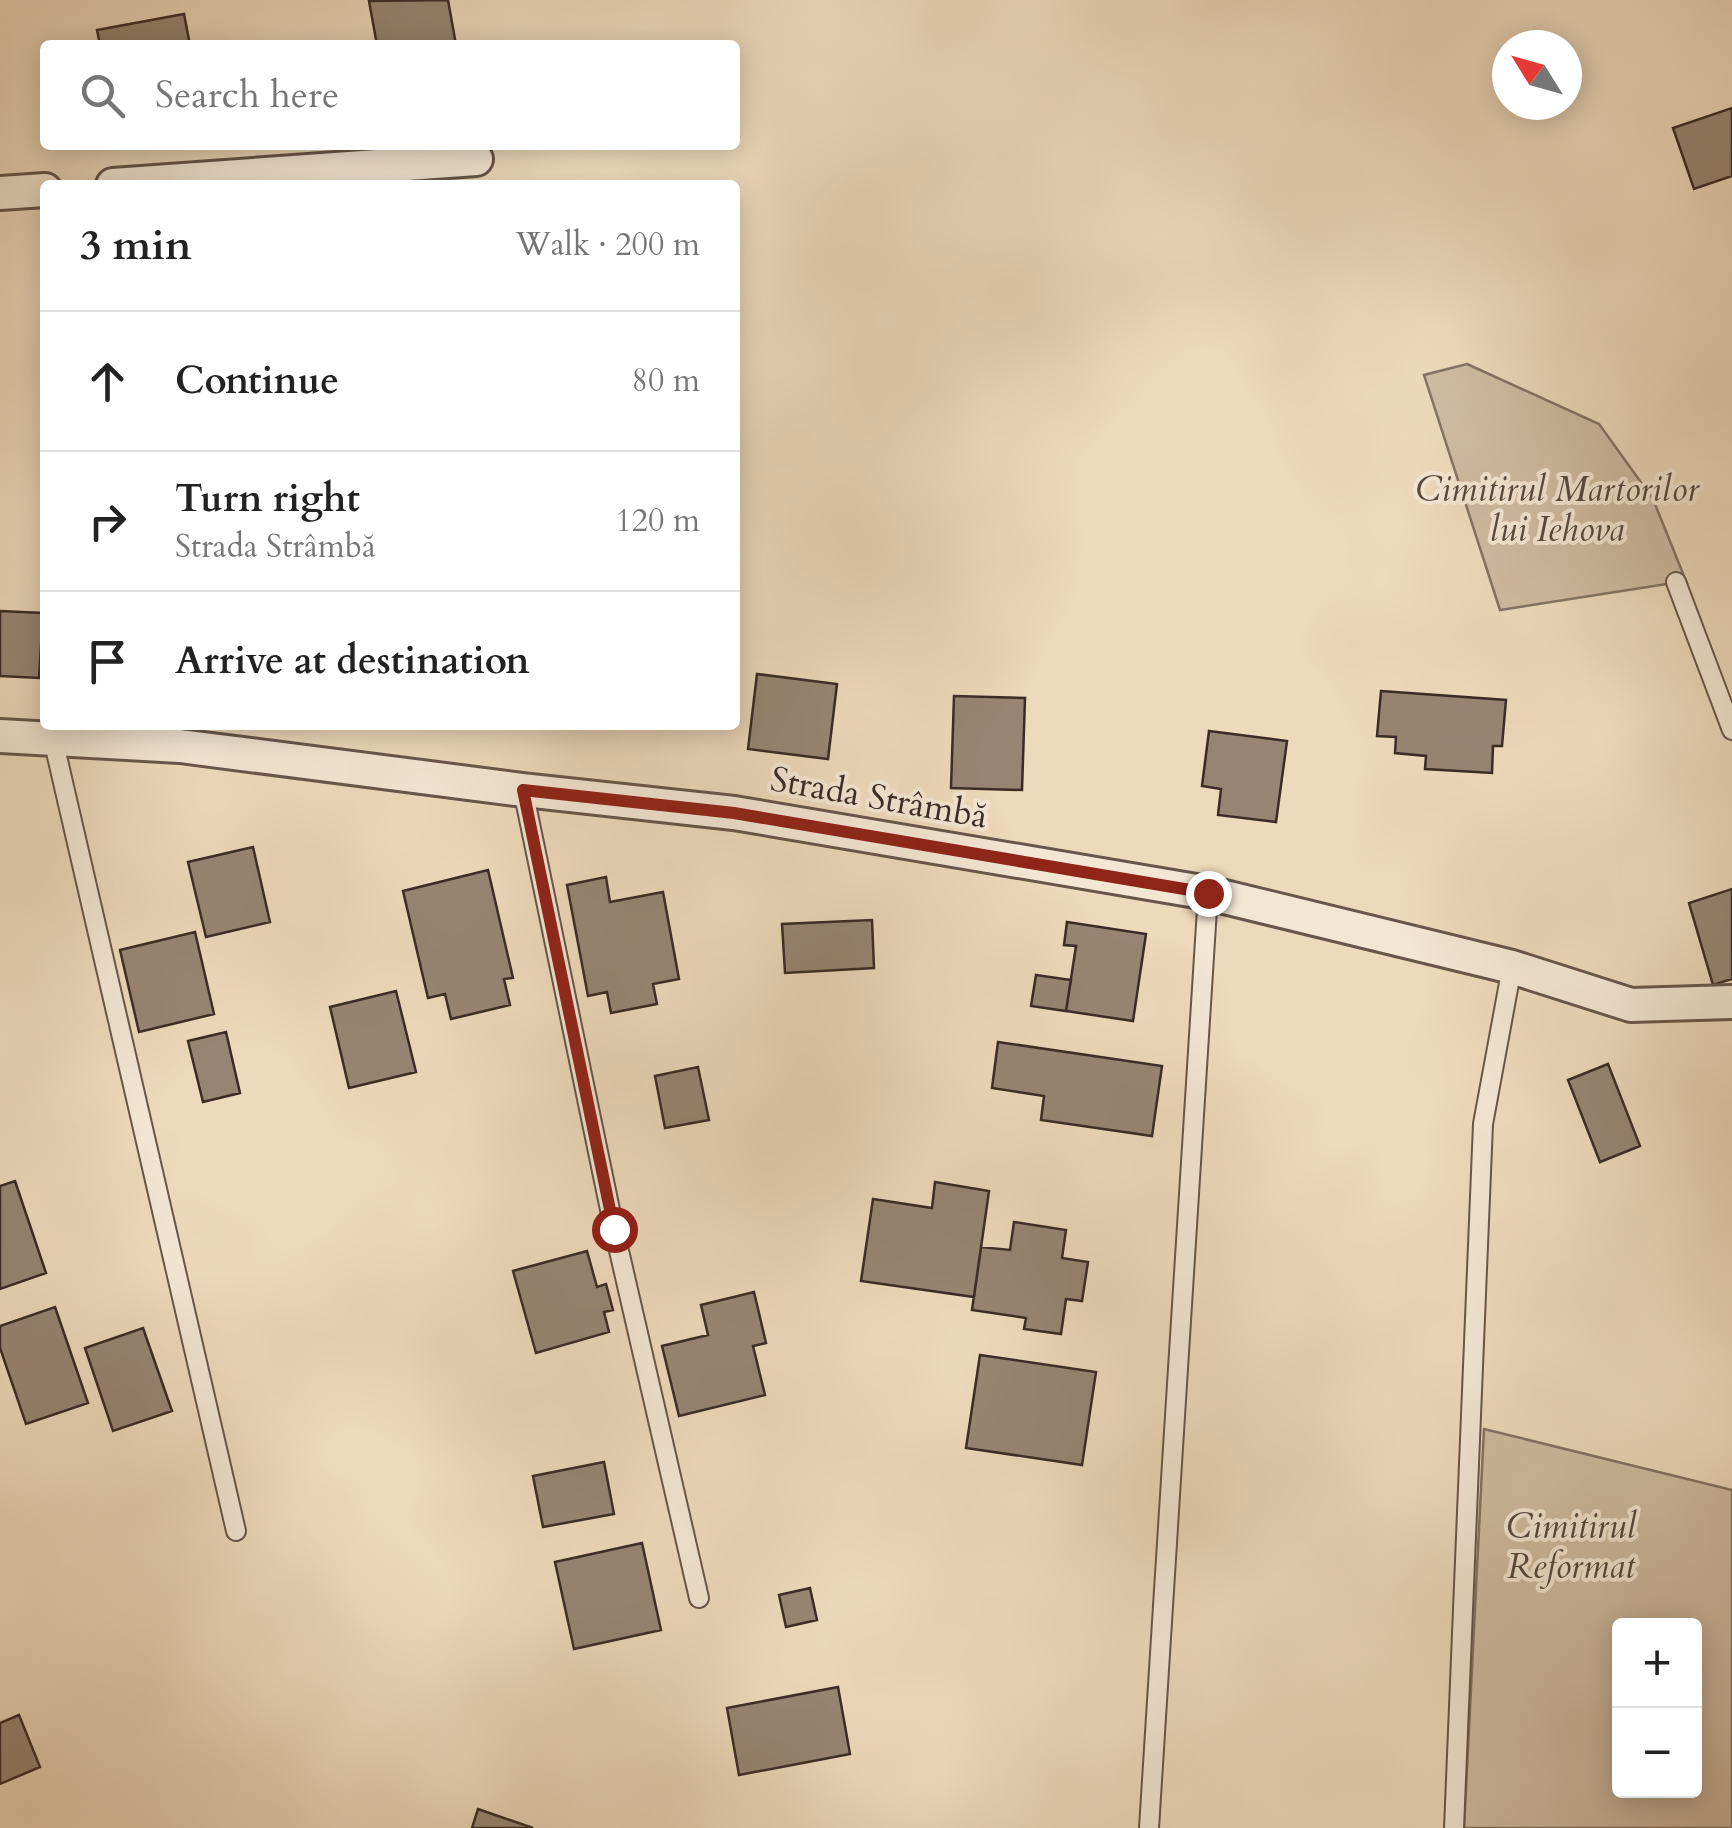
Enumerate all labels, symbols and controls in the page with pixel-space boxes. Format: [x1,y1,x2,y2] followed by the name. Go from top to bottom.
[1492,30,1582,120] north arrow
[40,40,740,150] search box
[75,68,130,123] icon: search
[155,69,339,121] text: Search here
[80,217,192,274] text: 3 min
[515,223,700,267] text: Walk · 200 m
[80,354,135,409] icon: ahead
[175,355,339,407] text: Continue
[632,359,700,403] text: 80 m
[1415,466,1700,554] park label: Cimitirul Martorilor lui Iehova
[175,473,360,525] text: Turn right
[80,494,135,549] icon: right
[615,499,700,543] text: 120 m
[175,525,376,569] text: Strada Strâmbă
[80,634,135,689] icon: arrive
[175,635,530,687] text: Arrive at destination
[767,755,991,841] street label: Strada Strâmbă
[1186,871,1232,917] route end
[592,1207,638,1253] route start
[1506,1503,1638,1591] park label: Cimitirul Reformat
[1612,1618,1702,1798] map controls
[1612,1618,1702,1708] button: +
[1612,1708,1702,1798] button: −

